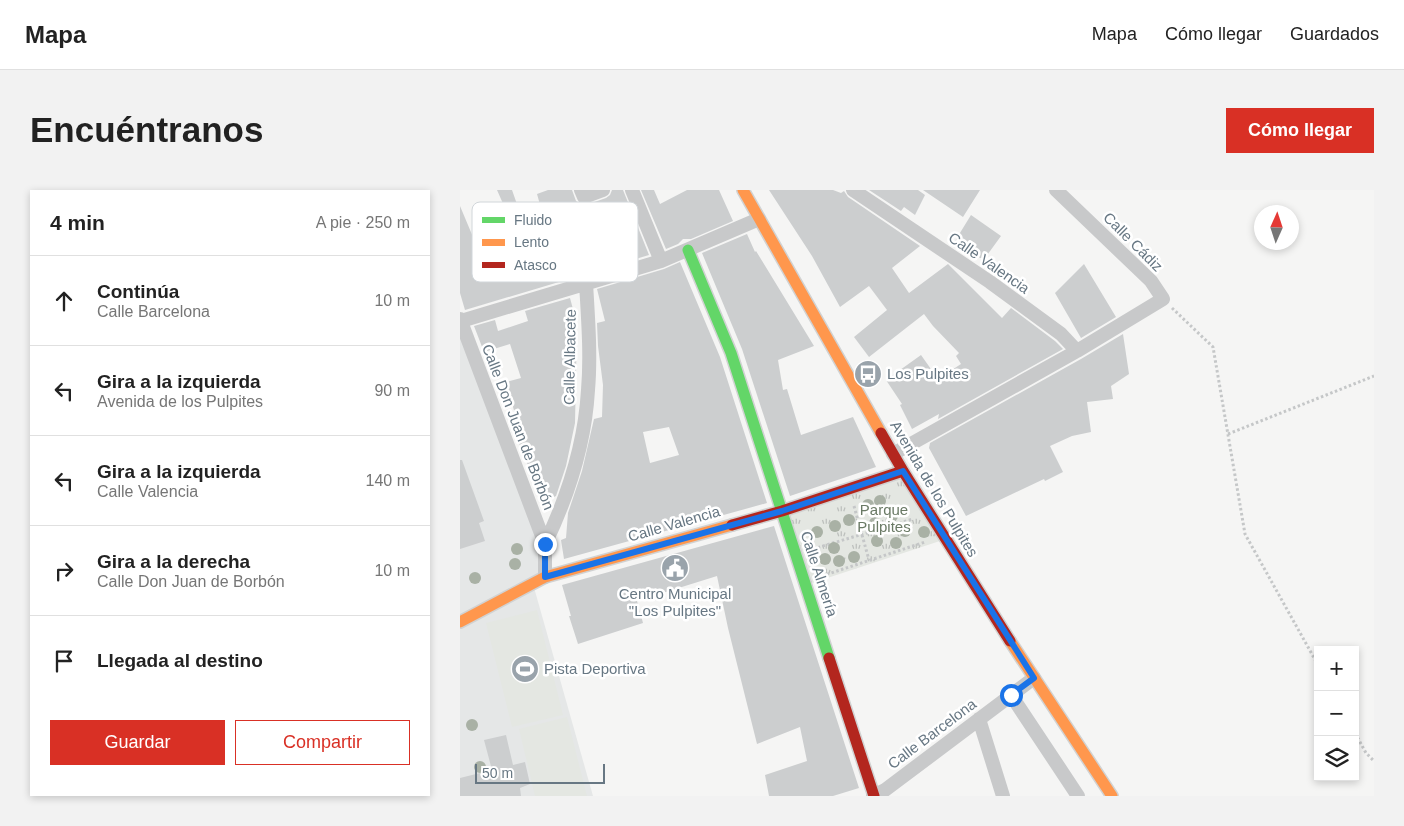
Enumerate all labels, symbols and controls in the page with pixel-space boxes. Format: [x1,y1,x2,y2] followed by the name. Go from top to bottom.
[25,21,86,48] text: Mapa
[1092,24,1137,44] text: Mapa
[1165,24,1262,44] text: Cómo llegar
[1290,24,1379,44] text: Guardados
[1226,108,1374,153] button: Cómo llegar
[30,110,263,149] text: Encuéntranos
[472,202,638,282] legend
[1254,205,1299,250] north arrow
[1100,209,1166,275] street label: Calle Cádiz
[50,211,105,234] text: 4 min
[514,212,552,228] text: Fluido
[316,214,410,231] text: A pie · 250 m
[946,228,1034,297] street label: Calle Valencia
[514,234,549,250] text: Lento
[514,257,557,273] text: Atasco
[97,281,179,302] text: Continúa
[50,287,78,315] icon: ahead
[374,292,410,309] text: 10 m
[97,303,210,320] text: Calle Barcelona
[560,309,579,405] street label: Calle Albacete
[479,342,558,512] street label: Calle Don Juan de Borbón
[853,359,883,389] bus stop icon: Los Pulpites
[887,365,969,382] place label: Los Pulpites
[97,371,261,392] text: Gira a la izquierda
[50,377,78,405] icon: left
[374,382,410,399] text: 90 m
[97,393,263,410] text: Avenida de los Pulpites
[887,418,982,560] street label: Avenida de los Pulpites
[97,461,261,482] text: Gira a la izquierda
[50,467,78,495] icon: left
[366,472,410,489] text: 140 m
[97,483,198,500] text: Calle Valencia
[857,501,911,535] park label: Parque Pulpites
[626,502,722,545] street label: Calle Valencia
[798,529,842,620] street label: Calle Almería
[534,533,557,556] route end
[97,551,250,572] text: Gira a la derecha
[660,553,690,583] public building icon: Centro Municipal "Los Pulpites"
[50,557,78,585] icon: right
[374,562,410,579] text: 10 m
[97,573,285,590] text: Calle Don Juan de Borbón
[619,585,731,619] place label: Centro Municipal "Los Pulpites"
[1314,646,1359,781] map controls
[1314,646,1359,691] button: +
[50,647,78,675] icon: arrive
[97,650,263,671] text: Llegada al destino
[510,654,540,684] sports icon: Pista Deportiva
[544,660,646,677] place label: Pista Deportiva
[1000,684,1023,707] route start
[1314,691,1359,736] button: −
[884,695,980,772] street label: Calle Barcelona
[50,720,225,765] button: Guardar
[235,720,410,765] button: Compartir
[1314,736,1359,781] button: layers
[475,761,605,784] scale bar
[482,765,513,781] text: 50 m

